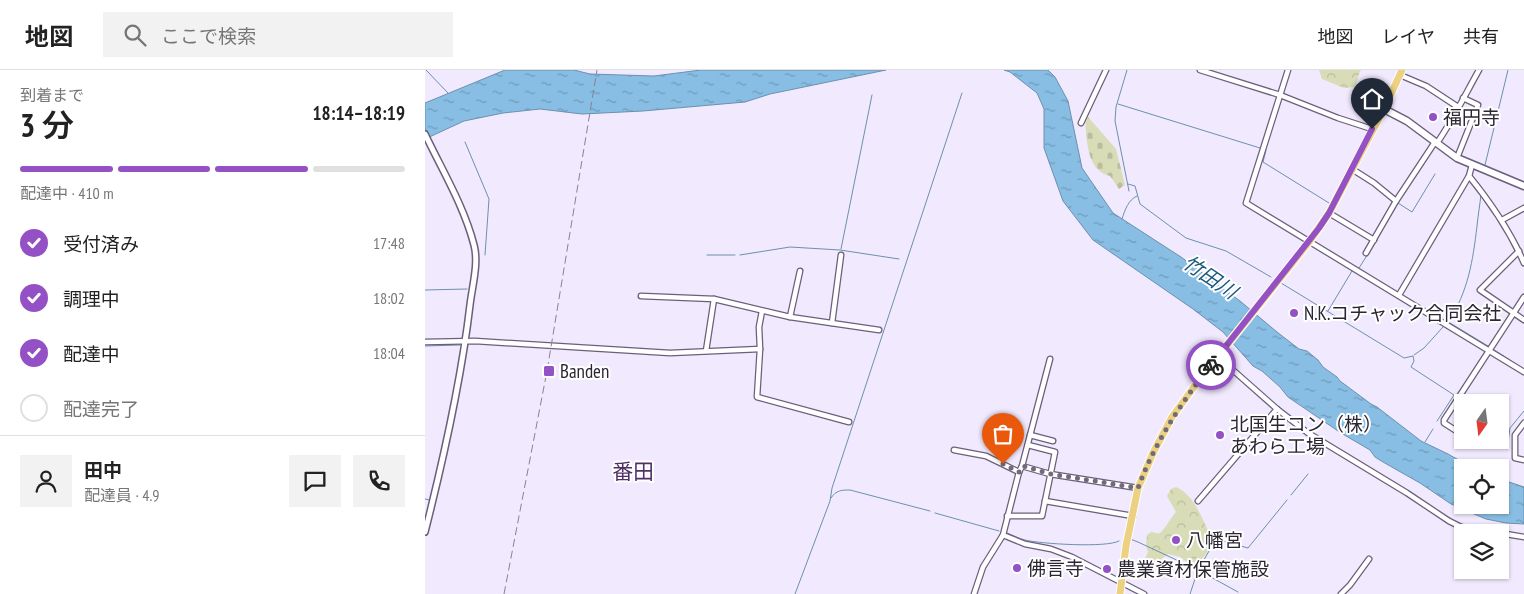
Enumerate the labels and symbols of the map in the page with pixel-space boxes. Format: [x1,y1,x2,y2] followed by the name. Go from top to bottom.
[1351,78,1393,129] pin
[1443,105,1500,129] place label: 福円寺
[1427,111,1439,123] marker: 福円寺
[1178,249,1244,306] water label: 竹田川
[1304,301,1501,325] place label: N.K.コチャック合同会社
[1288,307,1300,319] marker: N.K.コチャック合同会社
[1186,340,1236,390] courier
[560,359,609,383] place label: Banden
[542,364,556,378] marker: Banden
[1454,394,1509,449] north arrow
[1230,412,1382,458] place label: 北国生コン（株） あわら工場
[982,413,1024,464] pin
[1214,429,1226,441] marker: 北国生コン（株） あわら工場
[612,458,654,485] district label: 番田
[1186,528,1243,552] place label: 八幡宮
[1170,534,1182,546] marker: 八幡宮
[1027,556,1084,580] place label: 佛言寺
[1117,557,1269,581] place label: 農業資材保管施設
[1011,562,1023,574] marker: 佛言寺
[1101,563,1113,575] marker: 農業資材保管施設

